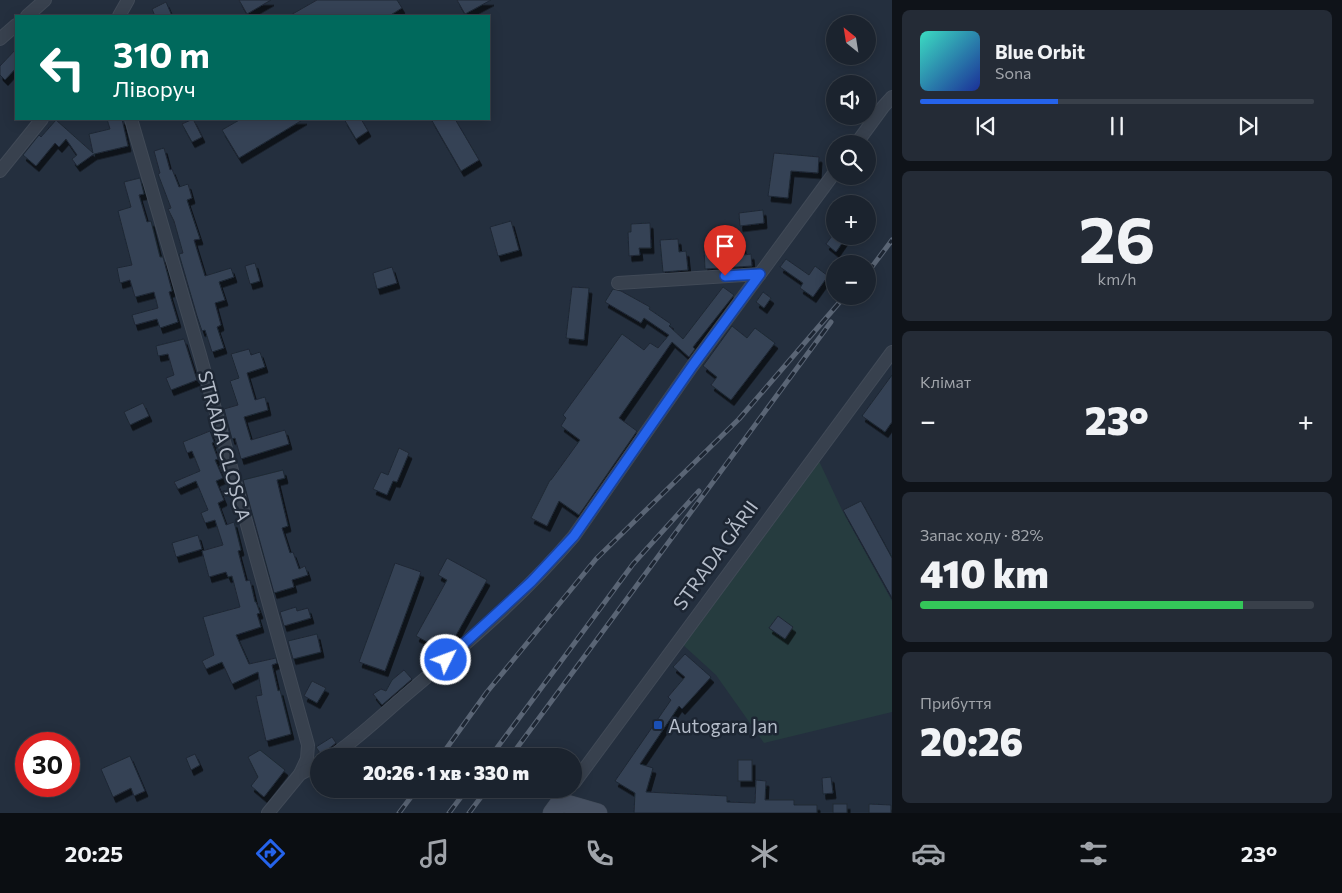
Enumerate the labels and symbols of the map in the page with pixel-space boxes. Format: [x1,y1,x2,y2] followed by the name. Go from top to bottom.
[826,15,876,65] north arrow
[704,225,746,276] pin
[192,368,256,525] street label: STRADA CLOȘCA
[668,496,762,614] street label: STRADA GĂRII
[419,633,471,685] position arrow
[668,714,778,737] place label: Autogara Jan
[652,719,664,731] marker: Autogara Jan
[15,732,80,797] speed limit sign: 30

